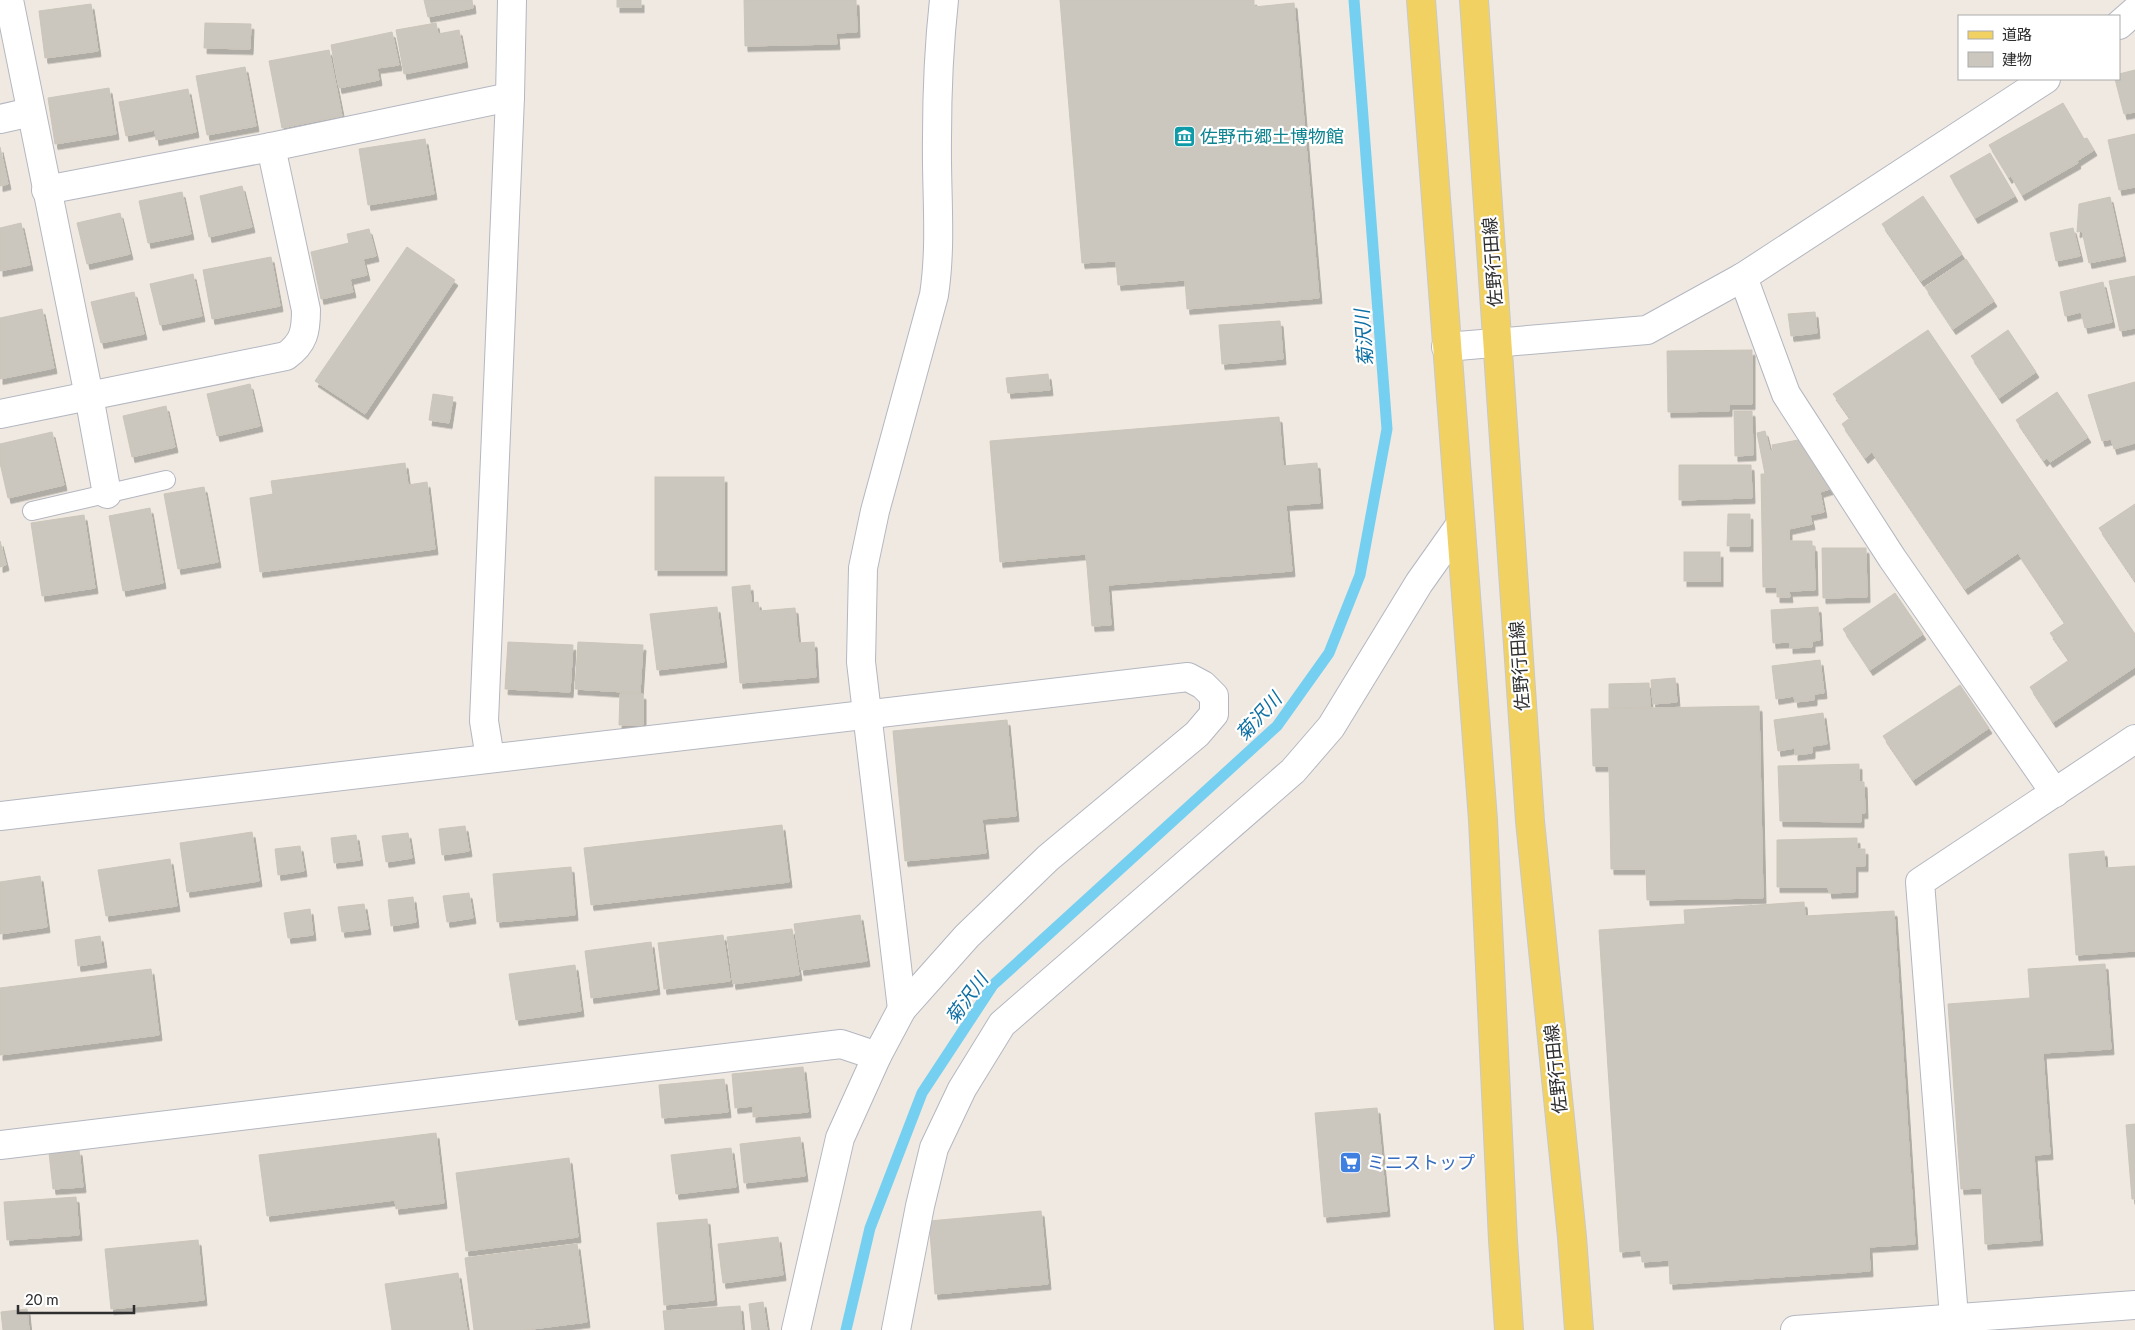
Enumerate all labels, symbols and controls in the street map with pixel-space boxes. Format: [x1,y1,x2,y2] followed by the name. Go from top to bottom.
[1958,15,2120,80] legend
[2002,25,2032,43] text: 道路
[2002,50,2032,68] text: 建物
[1172,124,1196,148] museum icon: 佐野市郷土博物館
[1200,125,1344,147] place label: 佐野市郷土博物館
[1478,216,1506,308] street label: 佐野行田線
[1349,307,1376,367] water label: 菊沢川
[1505,620,1533,712] street label: 佐野行田線
[1230,686,1287,745] water label: 菊沢川
[940,967,993,1028] water label: 菊沢川
[1539,1023,1571,1115] street label: 佐野行田線
[1339,1150,1363,1174] supermarket icon: ミニストップ
[1367,1151,1475,1173] place label: ミニストップ
[18,1282,134,1314] scale bar
[25,1290,59,1308] text: 20 m

